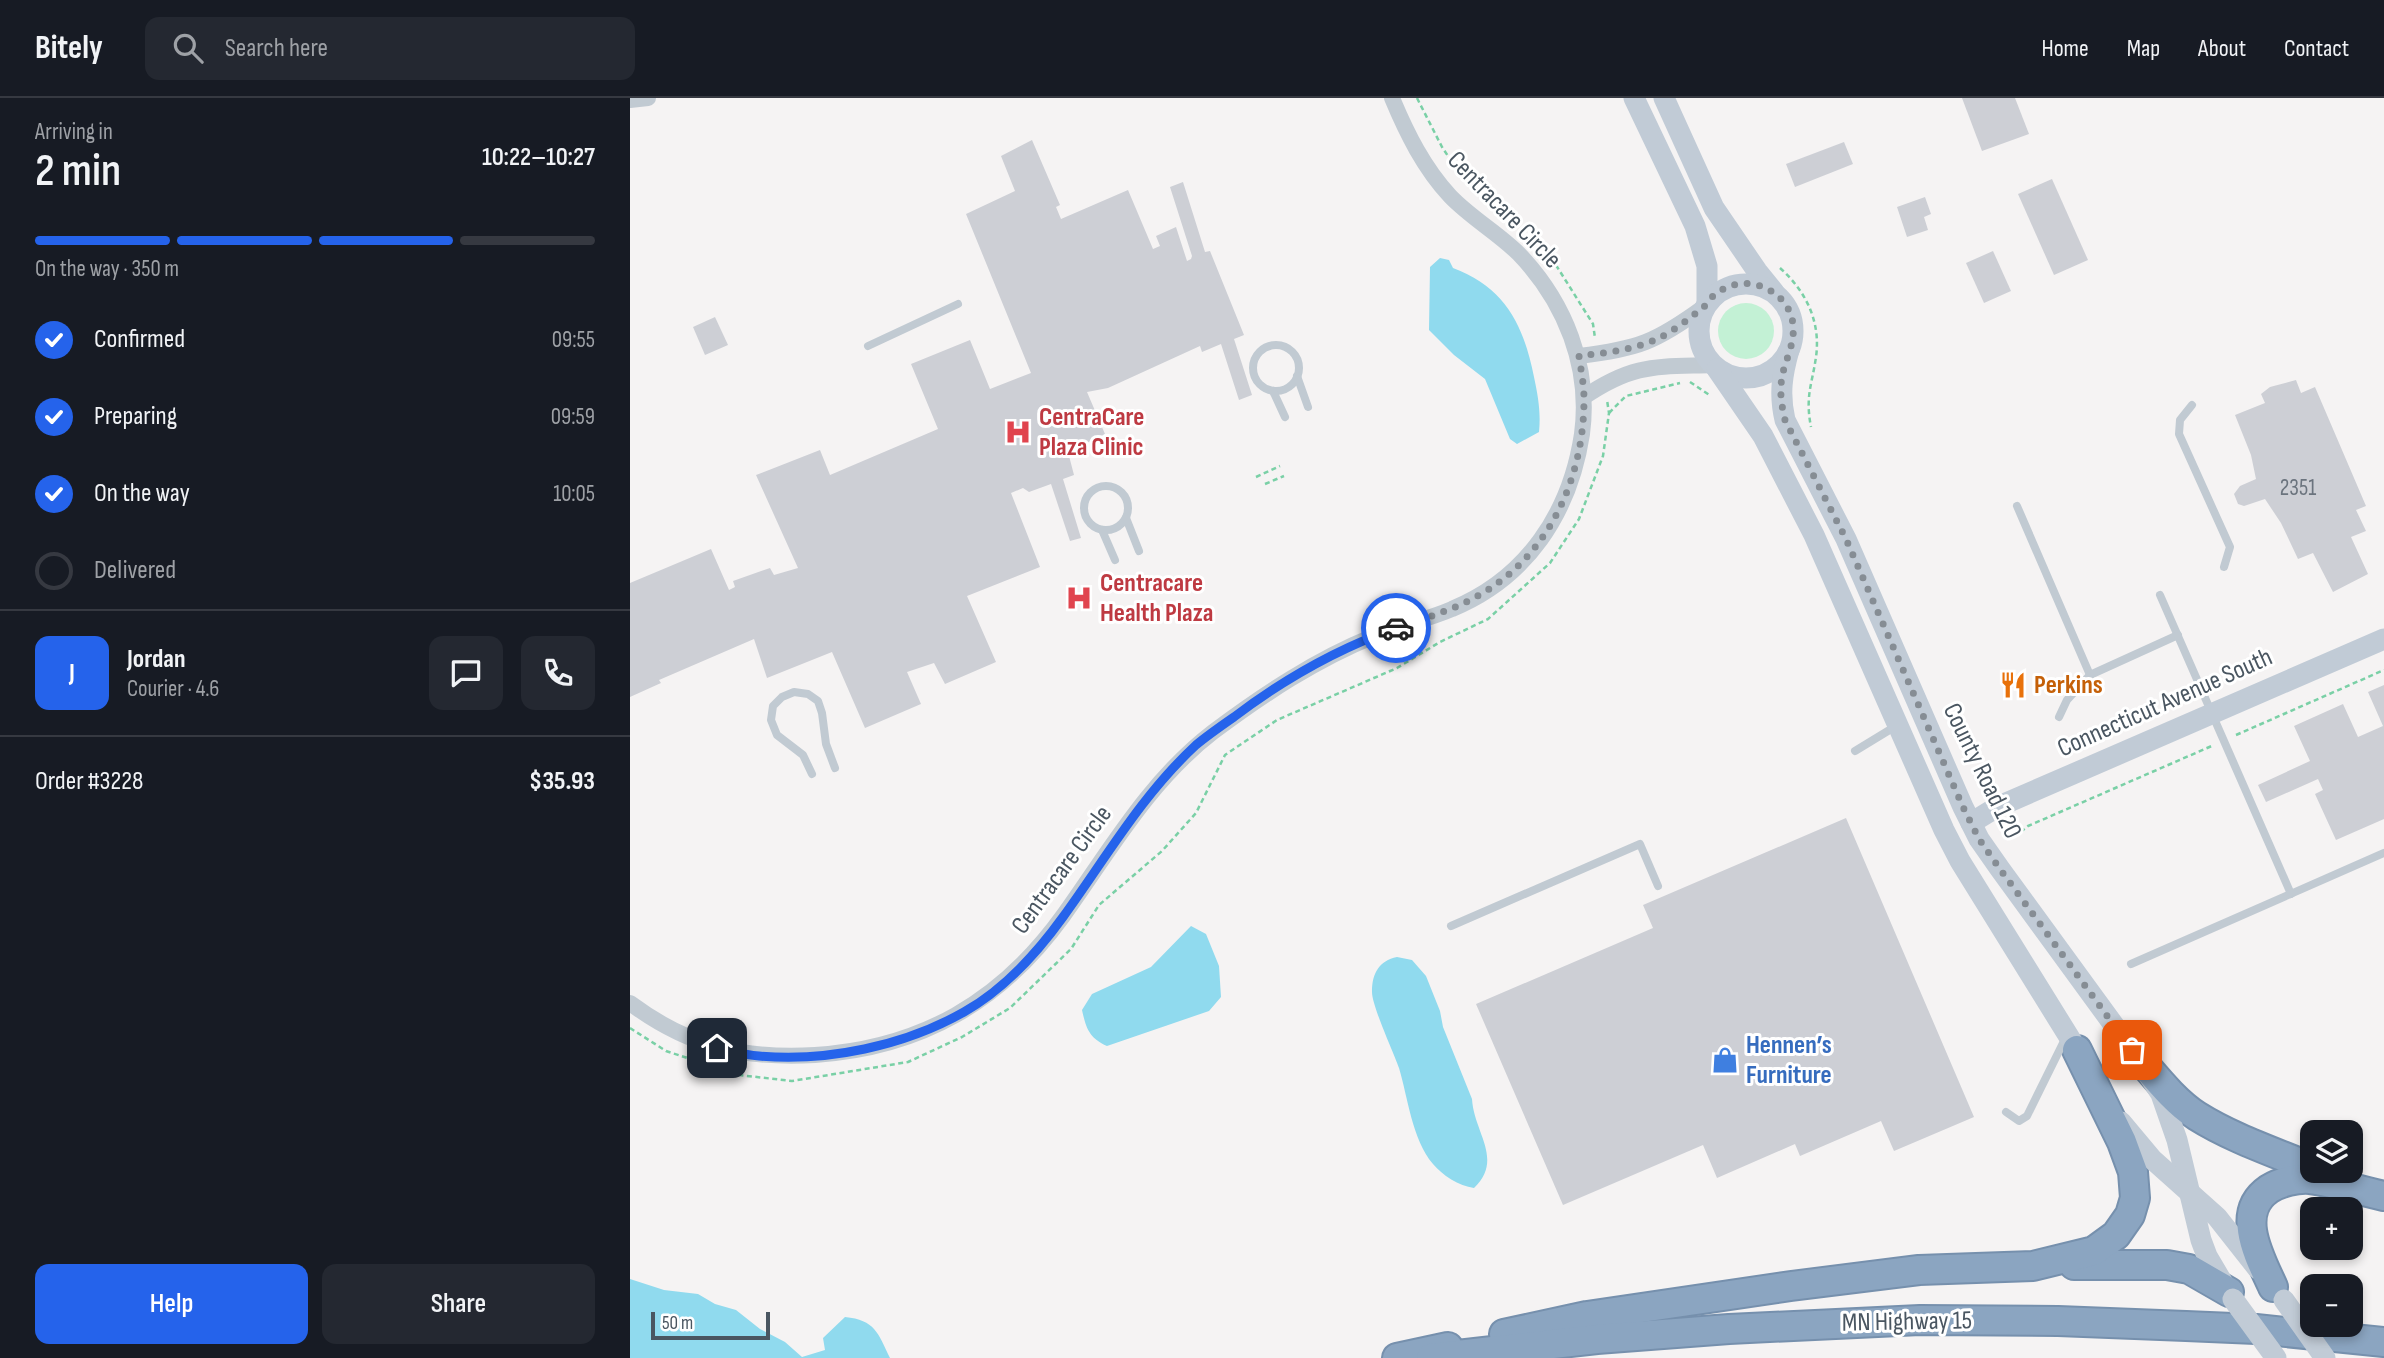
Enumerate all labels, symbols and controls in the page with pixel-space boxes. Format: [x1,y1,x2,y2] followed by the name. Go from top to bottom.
[145,17,635,80] search box
[35,28,103,68] text: Bitely
[169,29,207,67] icon: search
[225,33,328,64] text: Search here
[2041,34,2089,63] text: Home
[2127,34,2160,63] text: Map
[2198,34,2246,63] text: About
[2284,34,2349,63] text: Contact
[35,118,113,146] text: Arriving in
[482,142,595,173] text: 10:22–10:27
[35,144,121,199] text: 2 min
[1440,145,1568,275] street label: Centracare Circle
[35,255,179,283] text: On the way · 350 m
[35,321,73,359] icon: check
[94,324,185,355] text: Confirmed
[552,326,595,354] text: 09:55
[35,398,73,436] icon: check
[94,401,177,432] text: Preparing
[1039,402,1144,463] place label: CentraCare Plaza Clinic
[551,403,595,431] text: 09:59
[1003,417,1033,447] hospital icon: CentraCare Plaza Clinic
[2280,474,2316,502] house number: 2351
[35,475,73,513] icon: check
[94,478,190,509] text: On the way
[553,480,595,508] text: 10:05
[94,555,176,586] text: Delivered
[1100,568,1213,629] place label: Centracare Health Plaza
[1064,583,1094,613] hospital icon: Centracare Health Plaza
[1361,593,1431,663] courier
[1377,609,1415,647] icon: car
[429,636,503,710] button: chat
[521,636,595,710] button: phone
[2053,642,2277,764] street label: Connecticut Avenue South
[127,644,185,675] text: Jordan
[69,658,75,689] text: J
[1998,670,2028,700] restaurant icon: Perkins
[2034,670,2103,701] place label: Perkins
[127,675,219,703] text: Courier · 4.6
[1936,698,2028,844] street label: County Road 120
[35,766,143,797] text: Order #3228
[529,766,595,797] text: $35.93
[1005,800,1119,940] street label: Centracare Circle
[687,1018,747,1078] pin
[2102,1020,2162,1080] pin
[698,1029,736,1067] icon: home
[1746,1030,1832,1091] place label: Hennen’s Furniture
[2113,1031,2151,1069] icon: bag
[1710,1045,1740,1075] shop icon: Hennen’s Furniture
[2300,1120,2363,1337] map controls
[2300,1120,2363,1183] button: layers
[2300,1197,2363,1260] button: +
[35,1264,308,1344] button: Help
[322,1264,595,1344] button: Share
[2300,1274,2363,1337] button: −
[1842,1305,1972,1339] street label: MN Highway 15
[651,1309,770,1341] scale bar
[662,1312,693,1335] text: 50 m

